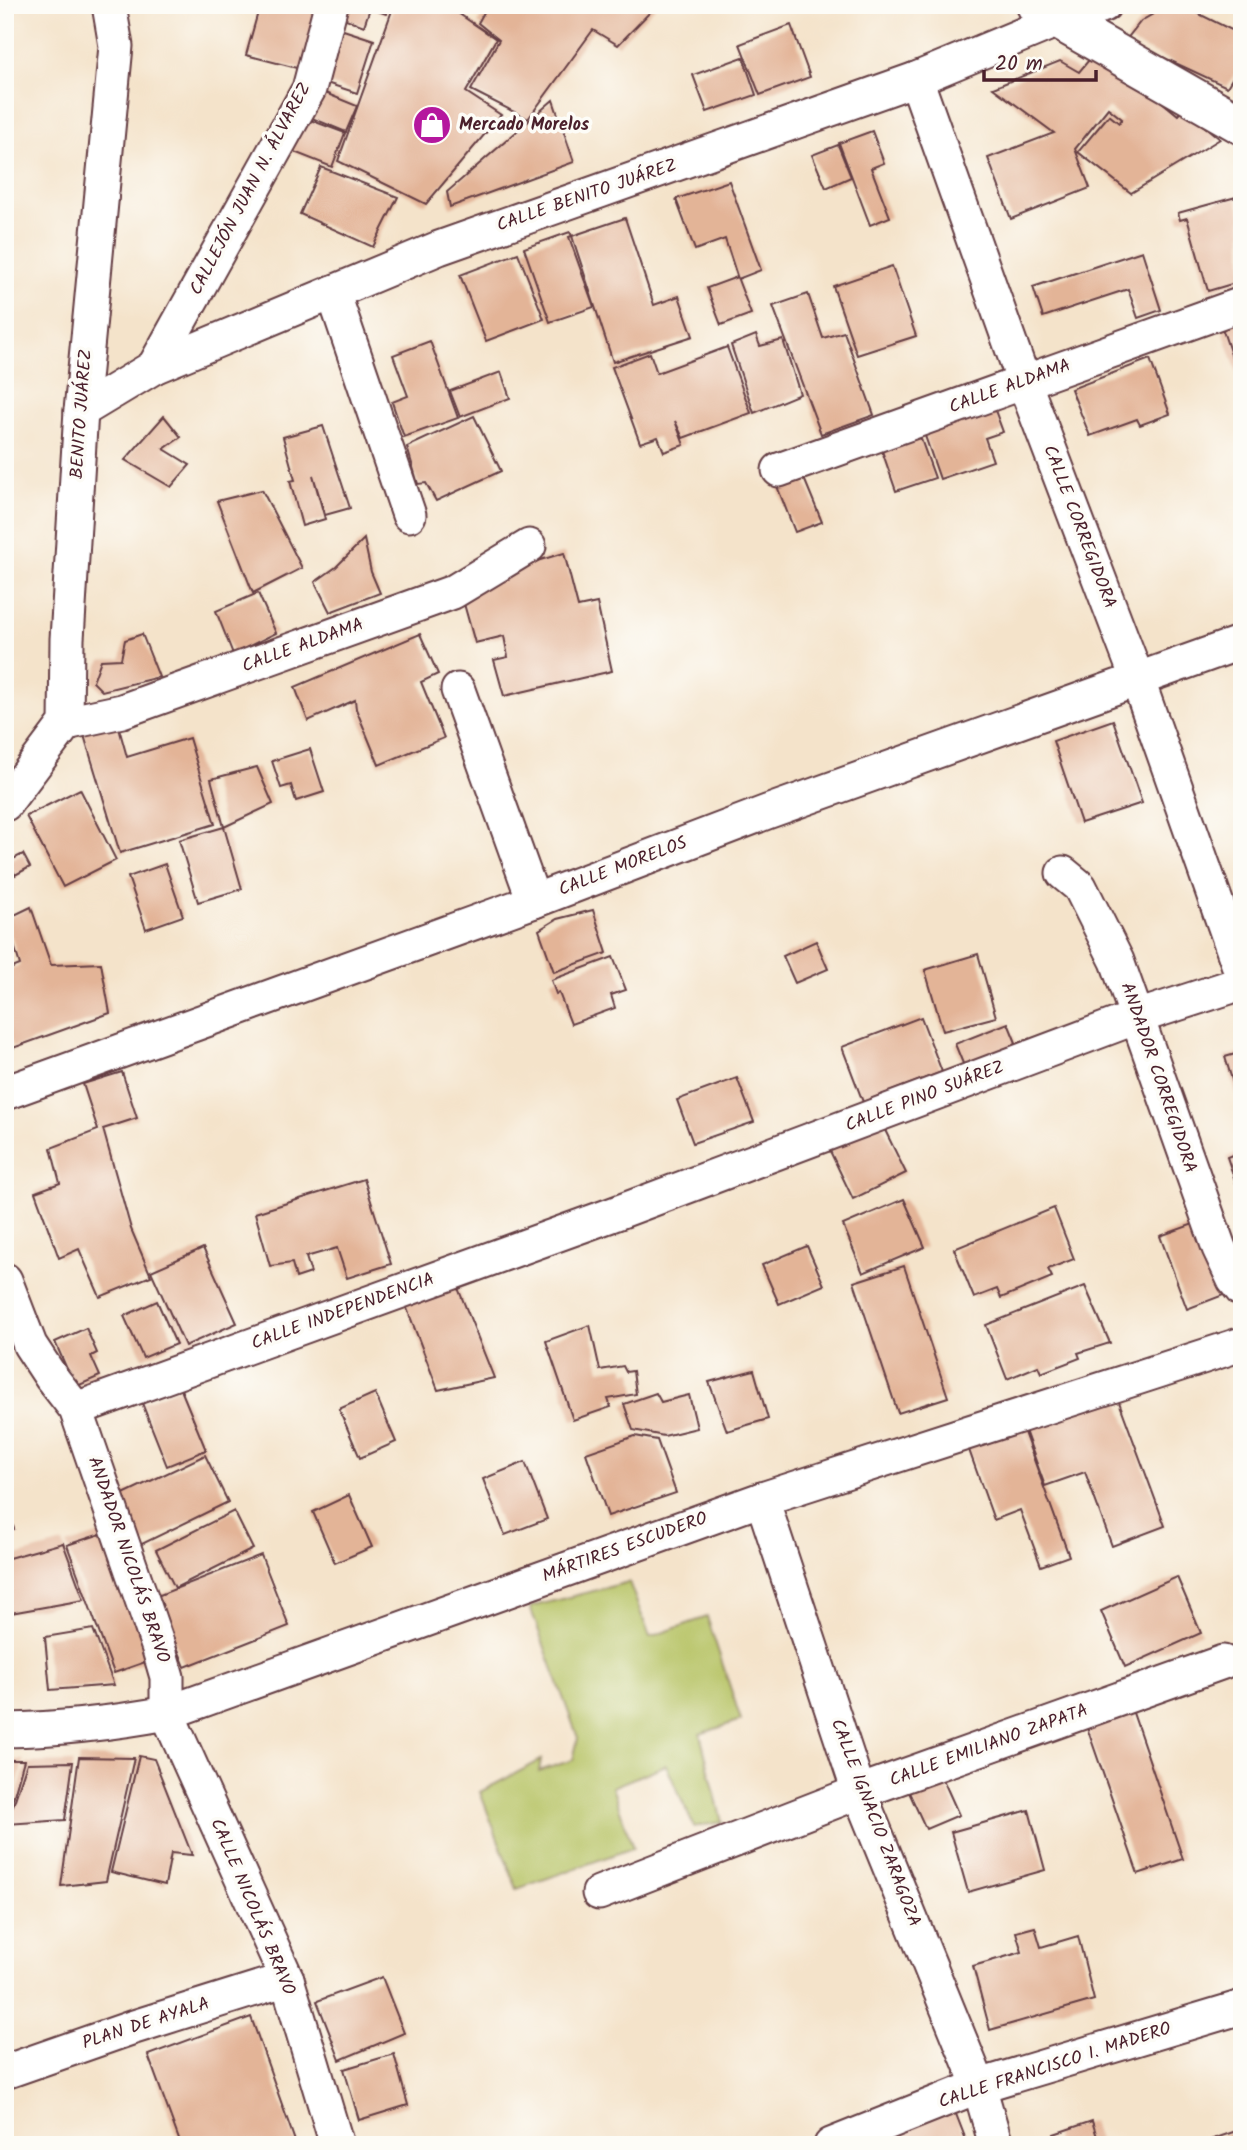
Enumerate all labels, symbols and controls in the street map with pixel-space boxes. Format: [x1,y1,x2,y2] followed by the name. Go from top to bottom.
[984,38,1096,82] scale bar
[995,48,1043,81] text: 20 m
[182,77,320,301] street label: CALLEJÓN JUAN N. ÁLVAREZ
[411,104,453,146] shop icon: Mercado Morelos
[459,111,590,140] place label: Mercado Morelos
[493,152,681,240] street label: CALLE BENITO JUÁREZ
[63,348,101,480] street label: BENITO JUÁREZ
[945,352,1075,422] street label: CALLE ALDAMA
[1034,441,1124,613] street label: CALLE CORREGIDORA
[238,611,368,681] street label: CALLE ALDAMA
[554,829,692,905] street label: CALLE MORELOS
[1112,979,1204,1177] street label: ANDADOR CORREGIDORA
[841,1053,1009,1141] street label: CALLE PINO SUÁREZ
[247,1265,439,1359] street label: CALLE INDEPENDENCIA
[79,1453,177,1667] street label: ANDADOR NICOLÁS BRAVO
[538,1505,712,1591] street label: MÁRTIRES ESCUDERO
[886,1697,1092,1795] street label: CALLE EMILIANO ZAPATA
[822,1715,928,1931] street label: CALLE IGNACIO ZARAGOZA
[202,1814,302,2000] street label: CALLE NICOLÁS BRAVO
[79,1990,213,2058] street label: PLAN DE AYALA
[935,2015,1175,2117] street label: CALLE FRANCISCO I. MADERO

